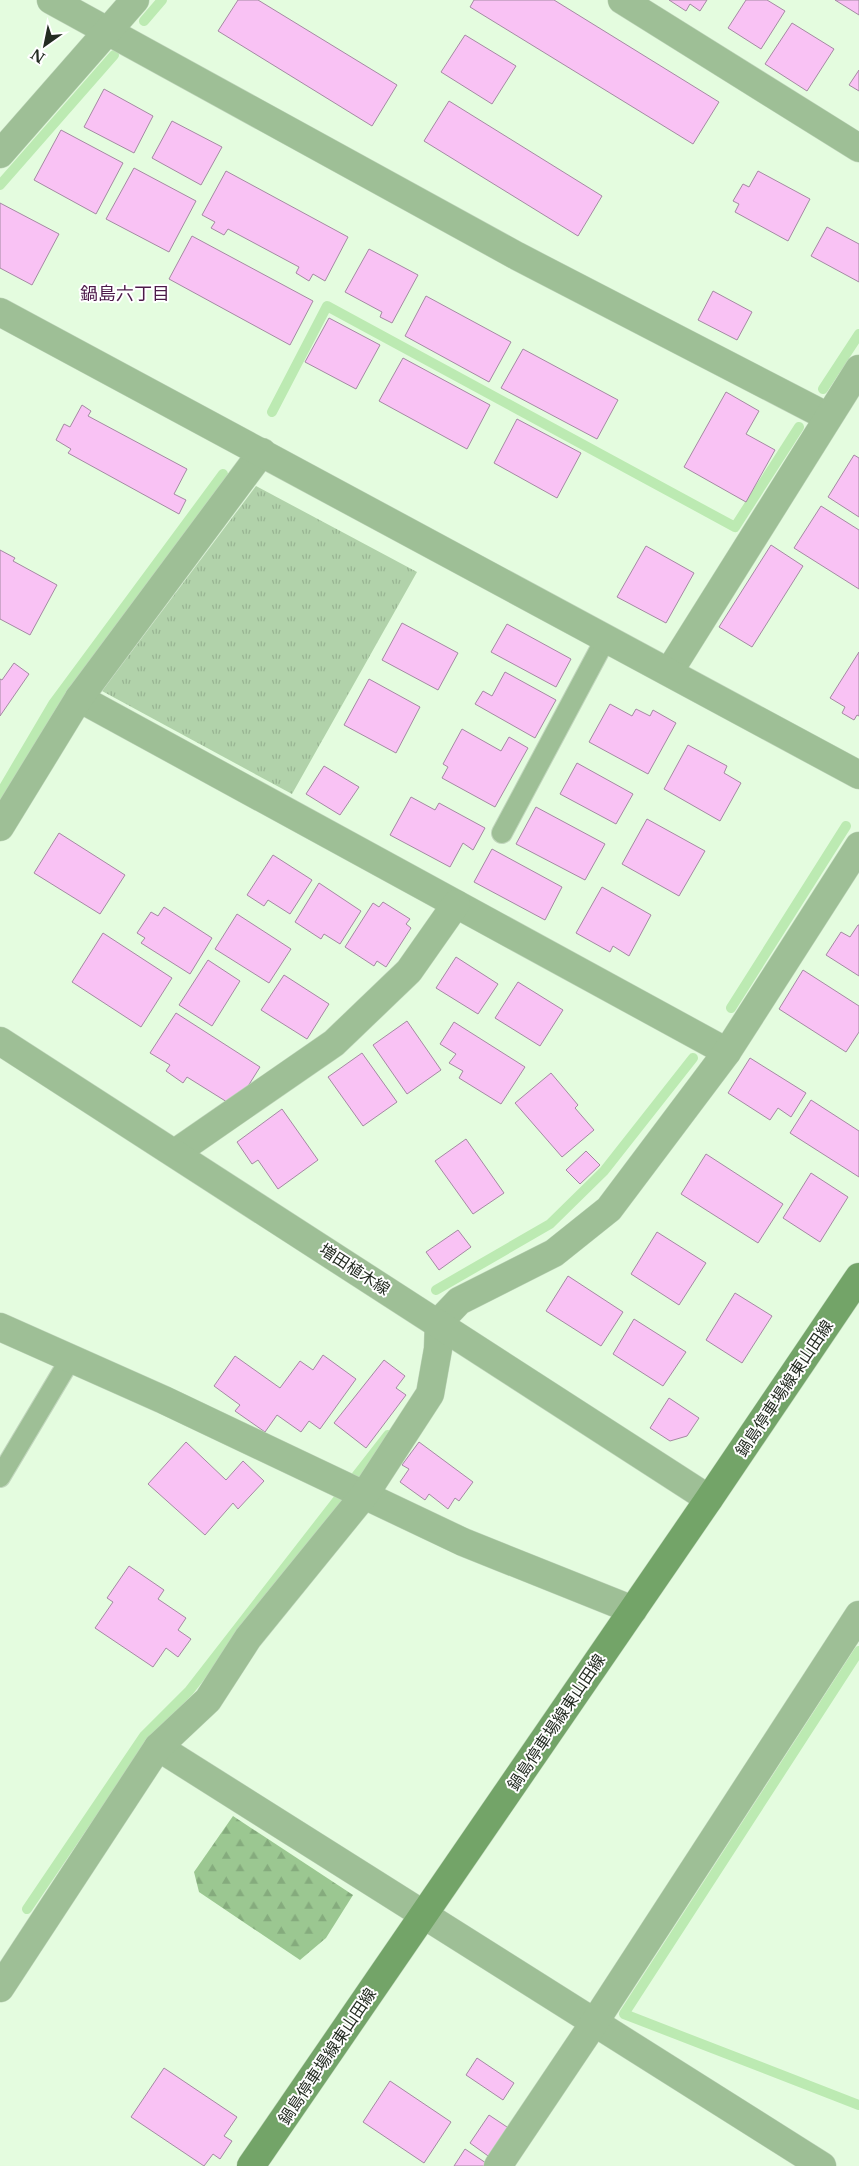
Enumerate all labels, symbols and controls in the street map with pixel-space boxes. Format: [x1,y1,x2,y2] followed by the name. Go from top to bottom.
[20,20,70,70] north arrow
[27,45,48,67] text: N
[80,283,170,305] district label: 鍋島六丁目
[316,1239,394,1299] street label: 増田植木線
[731,1316,837,1460] street label: 鍋島停車場線東山田線
[503,1650,609,1794] street label: 鍋島停車場線東山田線
[274,1984,380,2128] street label: 鍋島停車場線東山田線

